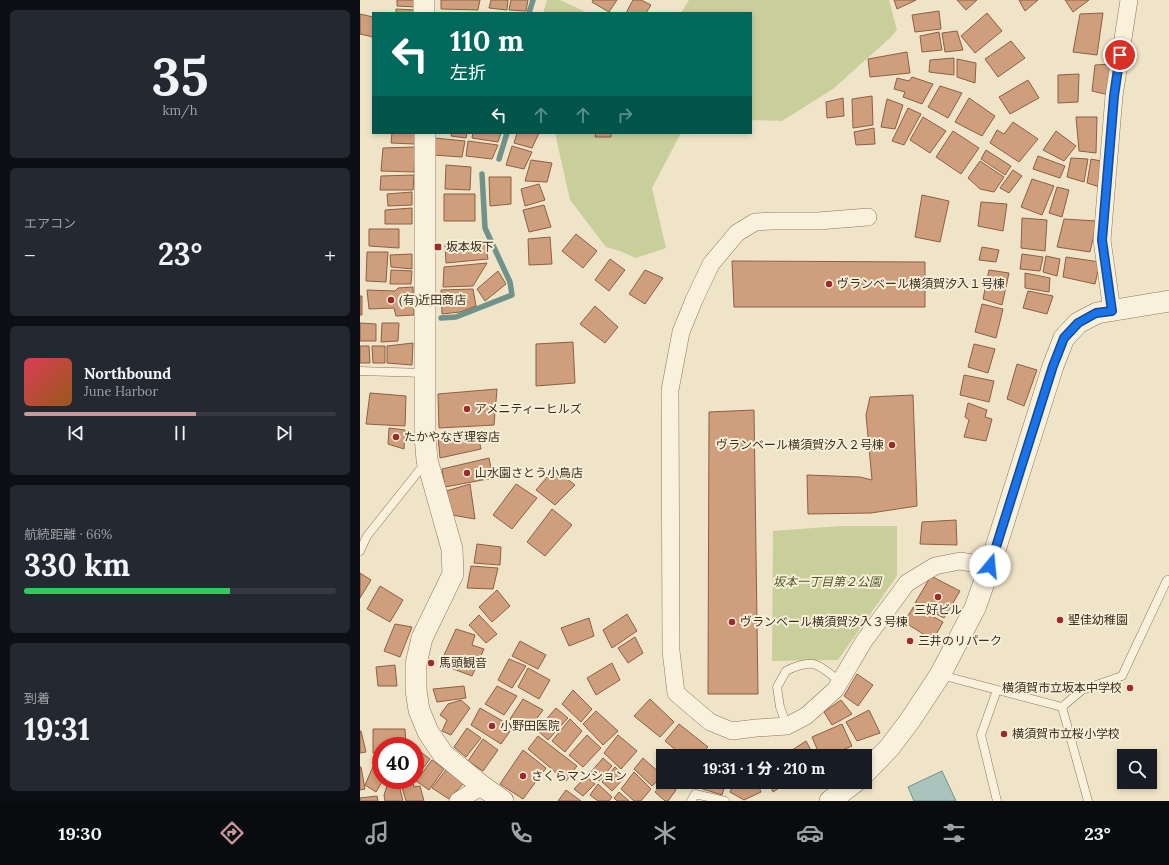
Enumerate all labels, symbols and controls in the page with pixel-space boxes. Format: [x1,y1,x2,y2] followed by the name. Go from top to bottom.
[450,23,524,59] text: 110 m
[384,28,436,80] icon: left
[1103,38,1137,72] pin
[151,43,209,109] text: 35
[1109,44,1131,66] icon: arrive
[450,61,486,84] text: 左折
[162,102,198,119] text: km/h
[488,104,510,126] icon: left
[530,104,552,126] icon: ahead
[572,104,594,126] icon: ahead
[614,104,636,126] icon: right
[24,215,76,232] text: エアコン
[158,235,202,273] text: 23°
[446,239,494,254] place label: 坂本坂下
[24,241,36,269] text: −
[324,241,336,269] text: +
[433,242,443,252] marker: 坂本坂下
[837,276,1005,291] place label: ヴランベール横須賀汐入１号棟
[824,279,834,289] marker: ヴランベール横須賀汐入１号棟
[399,292,466,308] place label: (有)近田商店
[386,295,396,305] marker: (有)近田商店
[84,364,171,383] text: Northbound
[84,383,158,400] text: June Harbor
[475,401,582,416] place label: アメニティーヒルズ
[462,404,472,414] marker: アメニティーヒルズ
[65,422,87,444] icon: previous
[169,422,191,444] icon: pause
[273,422,295,444] icon: next
[404,429,500,444] place label: たかやなぎ理容店
[391,432,401,442] marker: たかやなぎ理容店
[716,437,884,452] place label: ヴランベール横須賀汐入２号棟
[887,440,897,450] marker: ヴランベール横須賀汐入２号棟
[475,465,583,480] place label: 山水園さとう小鳥店
[462,468,472,478] marker: 山水園さとう小鳥店
[24,526,112,543] text: 航続距離 · 66%
[969,545,1011,587] position arrow
[24,546,130,584] text: 330 km
[773,574,883,589] park label: 坂本一丁目第２公園
[933,592,943,602] marker: 三好ビル
[914,602,962,617] place label: 三好ビル
[1068,612,1128,627] place label: 聖佳幼稚園
[740,614,908,629] place label: ヴランベール横須賀汐入３号棟
[1055,615,1065,625] marker: 聖佳幼稚園
[727,617,737,627] marker: ヴランベール横須賀汐入３号棟
[918,633,1002,648] place label: 三井のリパーク
[905,636,915,646] marker: 三井のリパーク
[439,655,487,670] place label: 馬頭観音
[426,658,436,668] marker: 馬頭観音
[1002,680,1122,695] place label: 横須賀市立坂本中学校
[1125,683,1135,693] marker: 横須賀市立坂本中学校
[24,690,50,707] text: 到着
[24,710,90,748] text: 19:31
[500,718,560,733] place label: 小野田医院
[487,721,497,731] marker: 小野田医院
[1012,726,1120,741] place label: 横須賀市立桜小学校
[999,729,1009,739] marker: 横須賀市立桜小学校
[372,737,424,789] speed limit sign: 40
[1117,749,1157,789] map controls
[1117,749,1157,789] button: search
[703,759,825,778] text: 19:31 · 1 分 · 210 m
[531,768,627,783] place label: さくらマンション
[518,771,528,781] marker: さくらマンション
[218,819,246,847] icon: directions
[363,819,391,847] icon: music
[507,819,535,847] icon: phone
[651,819,679,847] icon: climate
[796,819,824,847] icon: car
[940,819,968,847] icon: filters
[58,822,102,845] text: 19:30
[1084,822,1111,845] text: 23°

